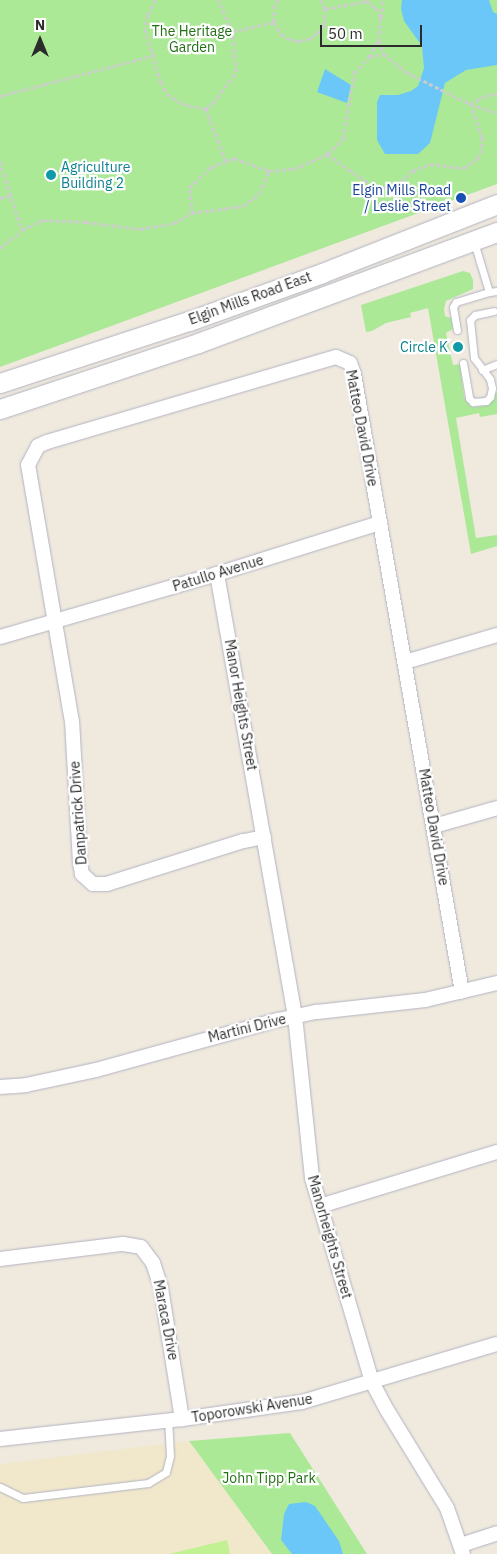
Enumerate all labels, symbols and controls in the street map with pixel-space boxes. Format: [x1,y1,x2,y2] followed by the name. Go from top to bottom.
[15,15,65,65] north arrow
[322,15,424,47] scale bar
[35,16,45,34] text: N
[152,23,232,56] park label: The Heritage Garden
[328,24,363,43] text: 50 m
[61,159,130,192] place label: Agriculture Building 2
[45,169,57,181] marker: Agriculture Building 2
[352,182,451,214] place label: Elgin Mills Road / Leslie Street
[455,192,467,204] marker: Elgin Mills Road / Leslie Street
[186,268,314,328] street label: Elgin Mills Road East
[400,339,448,355] place label: Circle K
[452,341,464,353] marker: Circle K
[342,368,382,488] street label: Matteo David Drive
[171,551,265,595] street label: Patullo Avenue
[221,638,261,772] street label: Manor Heights Street
[66,760,90,866] street label: Danpatrick Drive
[415,767,453,887] street label: Matteo David Drive
[206,1010,288,1046] street label: Martini Drive
[304,1173,356,1301] street label: Manorheights Street
[150,1278,182,1362] street label: Maraca Drive
[190,1390,314,1426] street label: Toporowski Avenue
[222,1470,316,1486] park label: John Tipp Park

